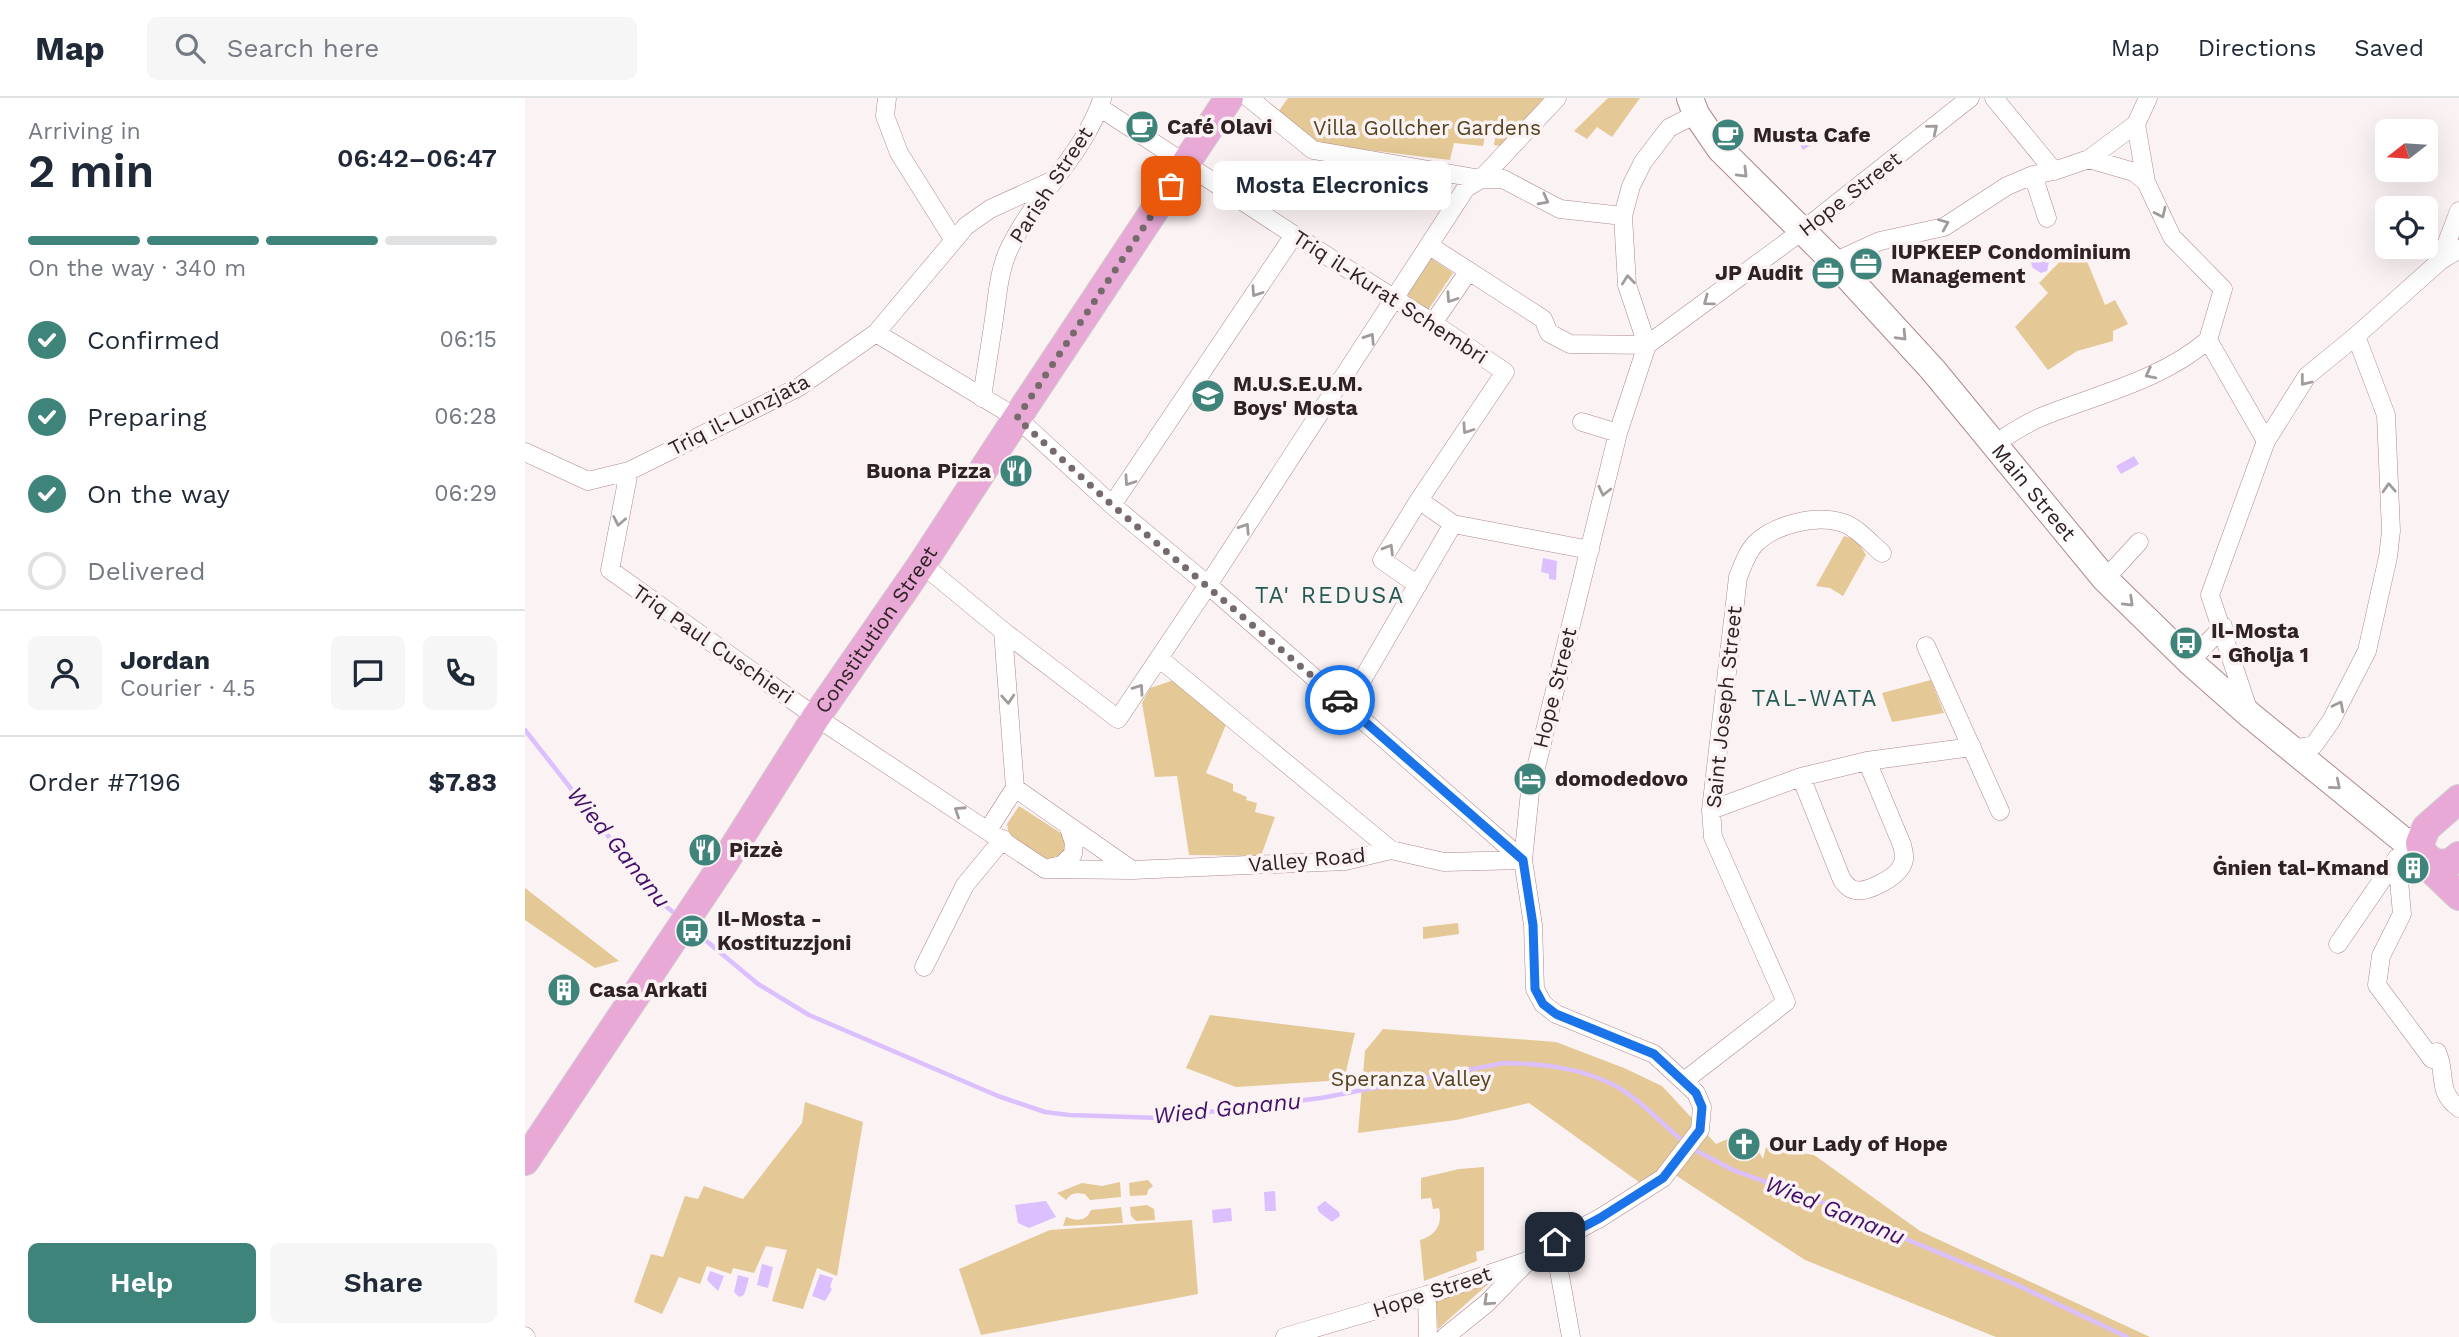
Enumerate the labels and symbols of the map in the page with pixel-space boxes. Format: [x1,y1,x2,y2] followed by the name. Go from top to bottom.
[1123,108,1161,146] cafe icon: Café Olavi
[1167,114,1272,139] place label: Café Olavi
[1313,115,1541,140] park label: Villa Gollcher Gardens
[1709,116,1747,154] cafe icon: Musta Cafe
[2375,119,2438,182] north arrow
[1004,122,1097,247] street label: Parish Street
[1753,122,1871,147] place label: Musta Cafe
[1925,124,1937,137] one-way arrow
[1793,146,1906,241] street label: Hope Street
[1141,156,1201,216] pin
[1213,162,1451,210] callout: Mosta Elecronics
[1735,164,1748,177] one-way arrow
[1537,192,1549,206] one-way arrow
[2152,206,2166,218] one-way arrow
[1937,219,1949,233] one-way arrow
[1288,224,1492,369] street label: Triq il-Kurat Schembri
[1891,239,2131,288] place label: IUPKEEP Condominium Management
[1847,245,1885,283] office icon: IUPKEEP Condominium Management
[1809,254,1847,292] office icon: JP Audit
[1715,260,1803,285] place label: JP Audit
[1620,274,1635,286] one-way arrow
[1251,284,1264,297] one-way arrow
[1446,290,1459,303] one-way arrow
[1703,292,1715,305] one-way arrow
[1893,328,1906,341] one-way arrow
[1362,333,1374,346] one-way arrow
[2145,366,2157,380] one-way arrow
[664,368,814,461] street label: Triq il-Lunzjata
[1233,371,1363,420] place label: M.U.S.E.U.M. Boys' Mosta
[2301,374,2314,386] one-way arrow
[1189,377,1227,415] school or university icon: M.U.S.E.U.M. Boys' Mosta
[1463,421,1475,434] one-way arrow
[1987,438,2082,546] street label: Main Street
[997,452,1035,490] restaurant icon: Buona Pizza
[866,458,992,483] place label: Buona Pizza
[1125,473,1137,486] one-way arrow
[2382,482,2397,493] one-way arrow
[1598,485,1612,497] one-way arrow
[613,515,628,527] one-way arrow
[1237,523,1250,536] one-way arrow
[809,541,942,718] street label: Constitution Street
[1381,543,1394,556] one-way arrow
[628,578,799,709] street label: Triq Paul Cuschieri
[1255,582,1405,609] district label: TA' REDUSA
[2120,593,2133,606] one-way arrow
[1700,604,1747,809] street label: Saint Joseph Street
[2211,618,2309,667] place label: Il-Mosta - Għolja 1
[2167,624,2205,662] bus stop icon: Il-Mosta - Għolja 1
[1527,625,1582,751] street label: Hope Street
[1305,665,1375,735] courier
[1131,683,1144,696] one-way arrow
[1752,685,1878,712] district label: TAL-WATA
[1000,694,1015,705] one-way arrow
[2330,701,2344,713] one-way arrow
[1511,760,1549,798] hotel icon: domodedovo
[1555,766,1688,791] place label: domodedovo
[2327,777,2340,789] one-way arrow
[561,781,676,914] water label: Wied Gananu
[954,807,967,819] one-way arrow
[686,831,724,869] restaurant icon: Pizzè
[729,837,783,862] place label: Pizzè
[1247,842,1367,877] street label: Valley Road
[2394,849,2432,887] building icon: Ġnien tal-Kmand
[2212,855,2389,880] place label: Ġnien tal-Kmand
[717,906,851,955] place label: Il-Mosta - Kostituzzjoni
[673,912,711,950] bus stop icon: Il-Mosta - Kostituzzjoni
[545,971,583,1009] building icon: Casa Arkati
[589,977,707,1002] place label: Casa Arkati
[1331,1066,1491,1091] park label: Speranza Valley
[1152,1087,1302,1130] water label: Wied Gananu
[1725,1125,1763,1163] church icon: Our Lady of Hope
[1769,1131,1948,1156] place label: Our Lady of Hope
[1761,1170,1909,1251] water label: Wied Gananu
[1525,1212,1585,1272] pin
[1369,1260,1495,1322] street label: Hope Street
[1483,1293,1496,1305] one-way arrow

